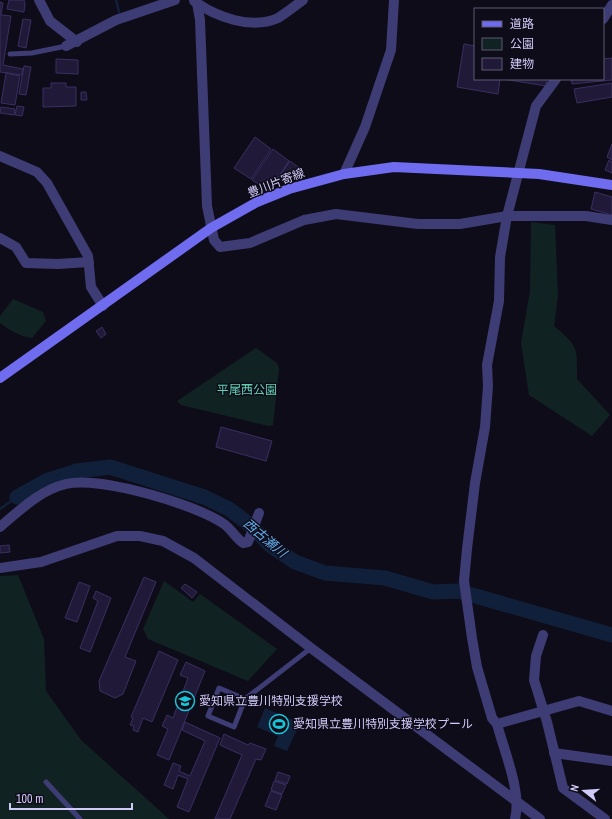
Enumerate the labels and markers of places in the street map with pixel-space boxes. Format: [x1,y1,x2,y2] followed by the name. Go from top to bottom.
[174,690,196,712] school or university icon: 愛知県立豊川特別支援学校
[199,693,343,709] place label: 愛知県立豊川特別支援学校
[268,713,290,735] sports icon: 愛知県立豊川特別支援学校プール
[293,716,473,732] place label: 愛知県立豊川特別支援学校プール

